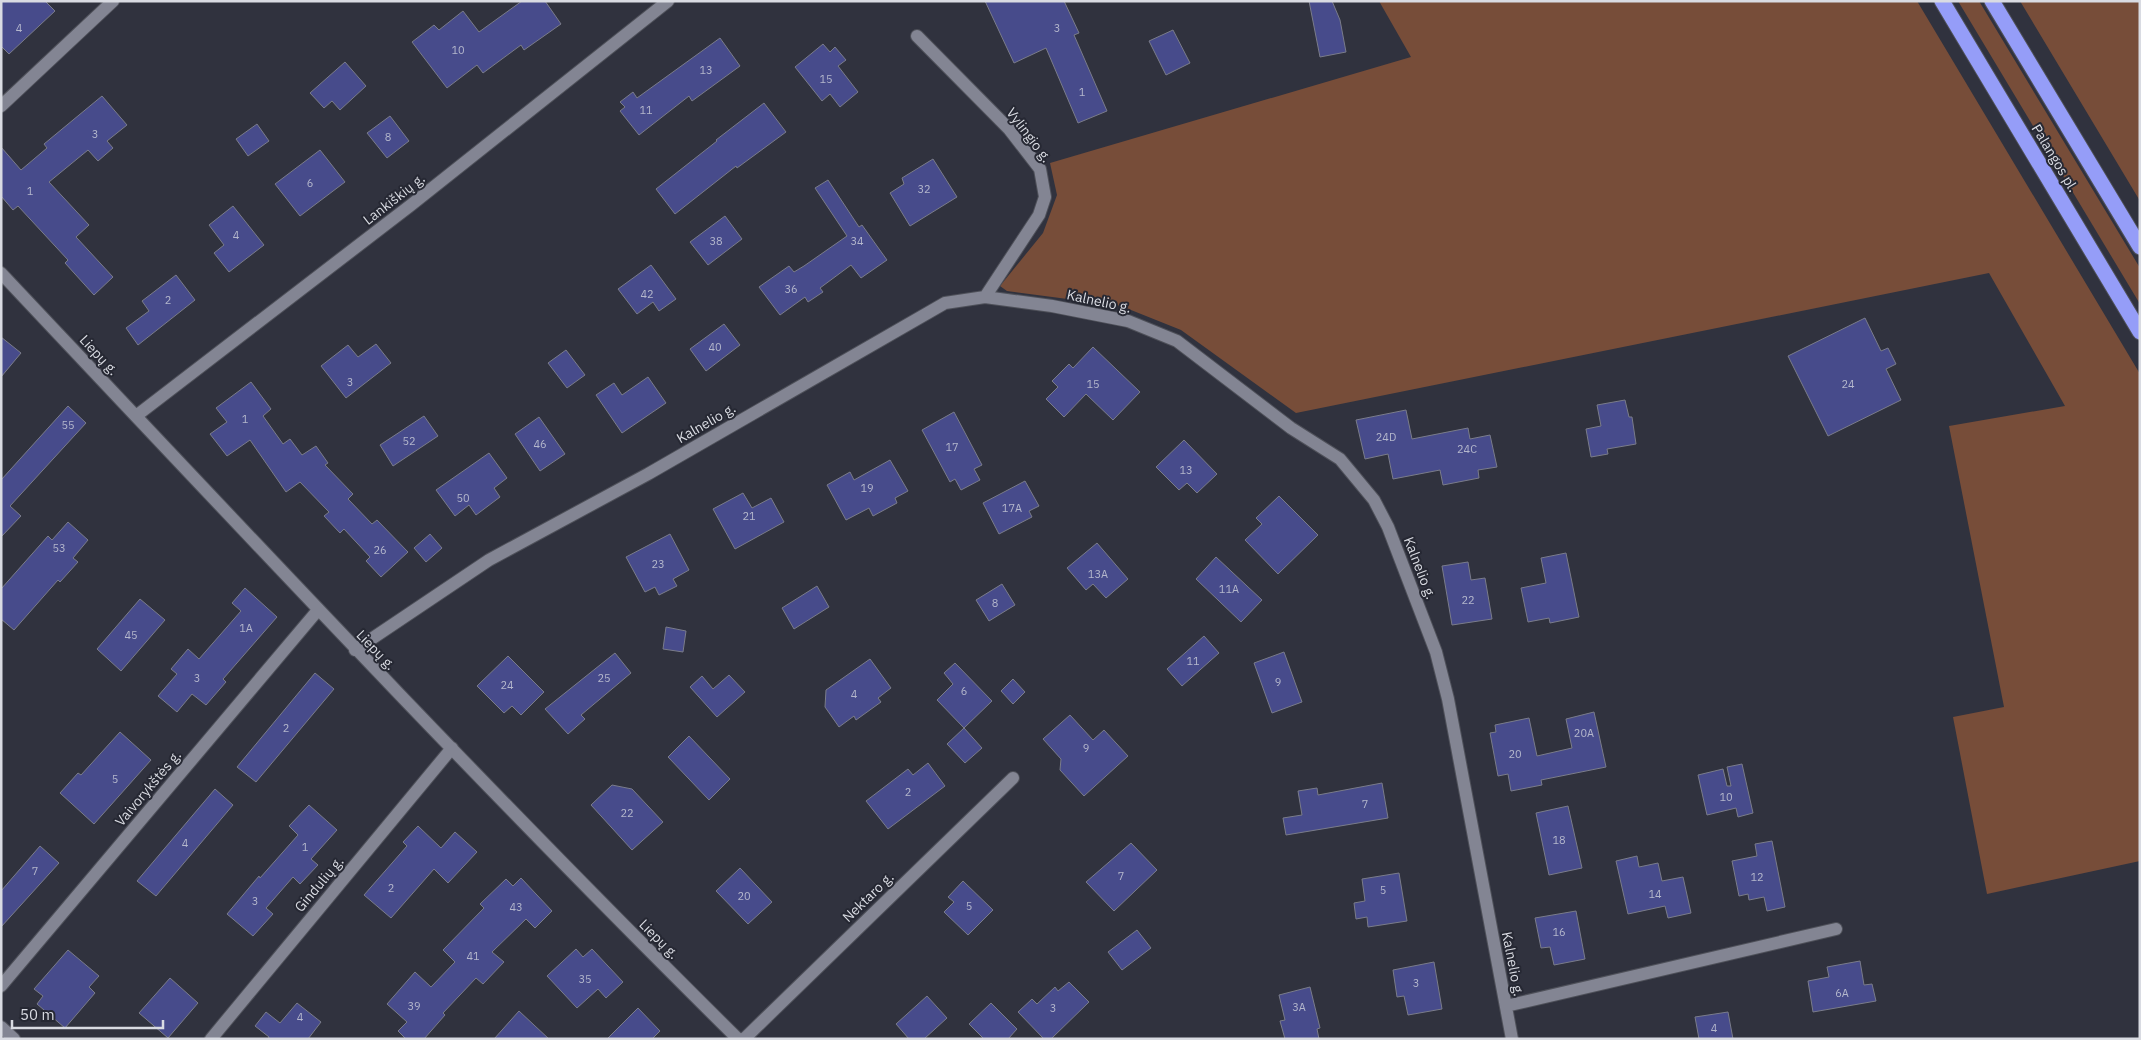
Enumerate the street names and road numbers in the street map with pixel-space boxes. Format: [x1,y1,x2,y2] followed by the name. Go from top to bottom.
[1003,104,1055,166] street label: Vylingio g.
[2028,121,2082,195] street label: Palangos pl.
[359,169,429,229] street label: Lankiškių g.
[1065,285,1133,317] street label: Kalnelio g.
[76,331,122,379] street label: Liepų g.
[673,399,739,447] street label: Kalnelio g.
[1400,534,1440,602] street label: Kalnelio g.
[353,626,399,674] street label: Liepų g.
[111,746,185,830] street label: Vaivorykštės g.
[291,852,347,916] street label: Gindulių g.
[838,868,898,926] street label: Nektaro g.
[635,915,683,963] street label: Liepų g.
[1498,930,1528,998] street label: Kalnelio g.

